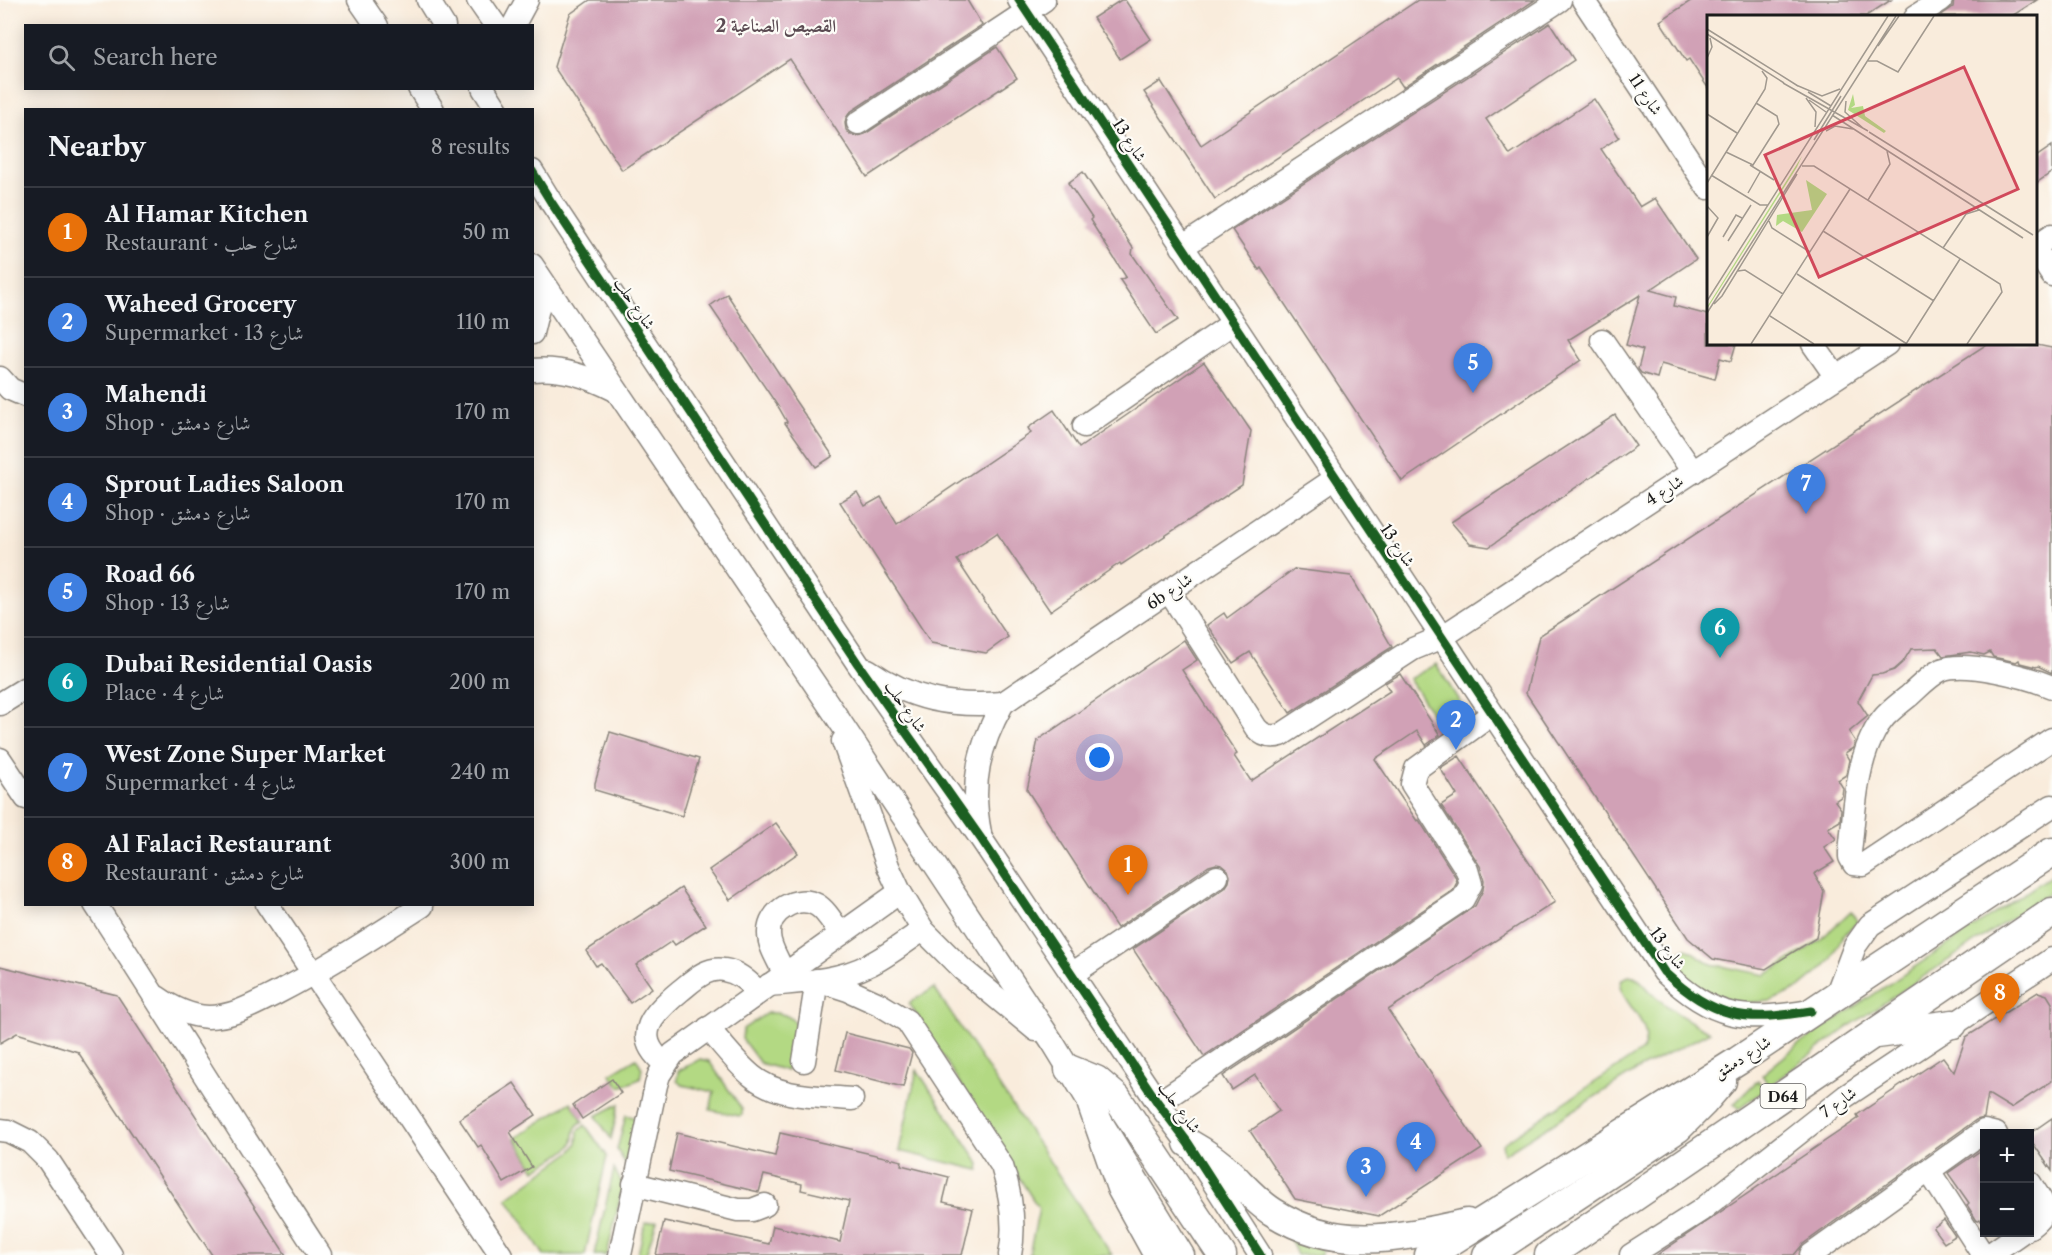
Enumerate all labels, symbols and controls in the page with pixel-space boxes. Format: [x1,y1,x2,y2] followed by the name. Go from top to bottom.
[716,15,836,37] district label: القصيص الصناعية 2
[1707,15,2037,345] inset map
[24,24,534,90] search box
[45,41,78,74] icon: search
[93,44,218,71] text: Search here
[1622,70,1667,121] street label: شارع 11
[1105,115,1151,168] street label: شارع 13
[48,131,146,163] text: Nearby
[431,135,510,159] text: 8 results
[105,201,308,228] text: Al Hamar Kitchen
[63,220,72,244] text: 1
[463,220,510,244] text: 50 m
[105,231,298,255] text: Restaurant · شارع حلب
[607,273,660,335] street label: شارع حلب
[105,291,296,318] text: Waheed Grocery
[62,310,73,334] text: 2
[457,310,510,334] text: 110 m
[105,321,304,345] text: Supermarket · شارع 13
[1454,344,1492,393] pin: 5
[105,381,207,408] text: Mahendi
[62,400,73,424] text: 3
[455,400,510,424] text: 170 m
[105,411,251,435] text: Shop · شارع دمشق
[1786,464,1826,514] pin: 7
[1641,470,1689,513] street label: شارع 4
[105,471,344,498] text: Sprout Ladies Saloon
[62,490,73,514] text: 4
[455,490,510,514] text: 170 m
[105,501,251,525] text: Shop · شارع دمشق
[1373,520,1420,573] street label: شارع 13
[105,561,195,588] text: Road 66
[1142,568,1198,617] street label: 6b شارع
[62,580,73,604] text: 5
[455,580,510,604] text: 170 m
[105,591,230,615] text: Shop · شارع 13
[1700,608,1740,658] pin: 6
[105,651,372,678] text: Dubai Residential Oasis
[62,670,73,694] text: 6
[449,670,510,694] text: 200 m
[878,676,931,738] street label: شارع حلب
[105,681,224,705] text: Place · شارع 4
[1436,700,1476,750] pin: 2
[105,741,386,768] text: West Zone Super Market
[1085,743,1114,772] your location
[62,760,73,784] text: 7
[450,760,510,784] text: 240 m
[105,771,296,795] text: Supermarket · شارع 4
[105,831,331,858] text: Al Falaci Restaurant
[1108,846,1148,895] pin: 1
[61,850,74,874] text: 8
[450,850,510,874] text: 300 m
[105,861,304,885] text: Restaurant · شارع دمشق
[1642,923,1690,975] street label: شارع 13
[1980,974,2020,1023] pin: 8
[1710,1031,1777,1086] street label: شارع دمشق
[1151,1077,1205,1139] street label: شارع حلب
[1816,1082,1862,1125] street label: شارع 7
[1760,1084,1806,1108] road number: D64
[1396,1122,1436,1172] pin: 4
[1980,1129,2034,1237] map controls
[1980,1129,2034,1183] button: +
[1346,1148,1386,1197] pin: 3
[1980,1183,2034,1237] button: −

